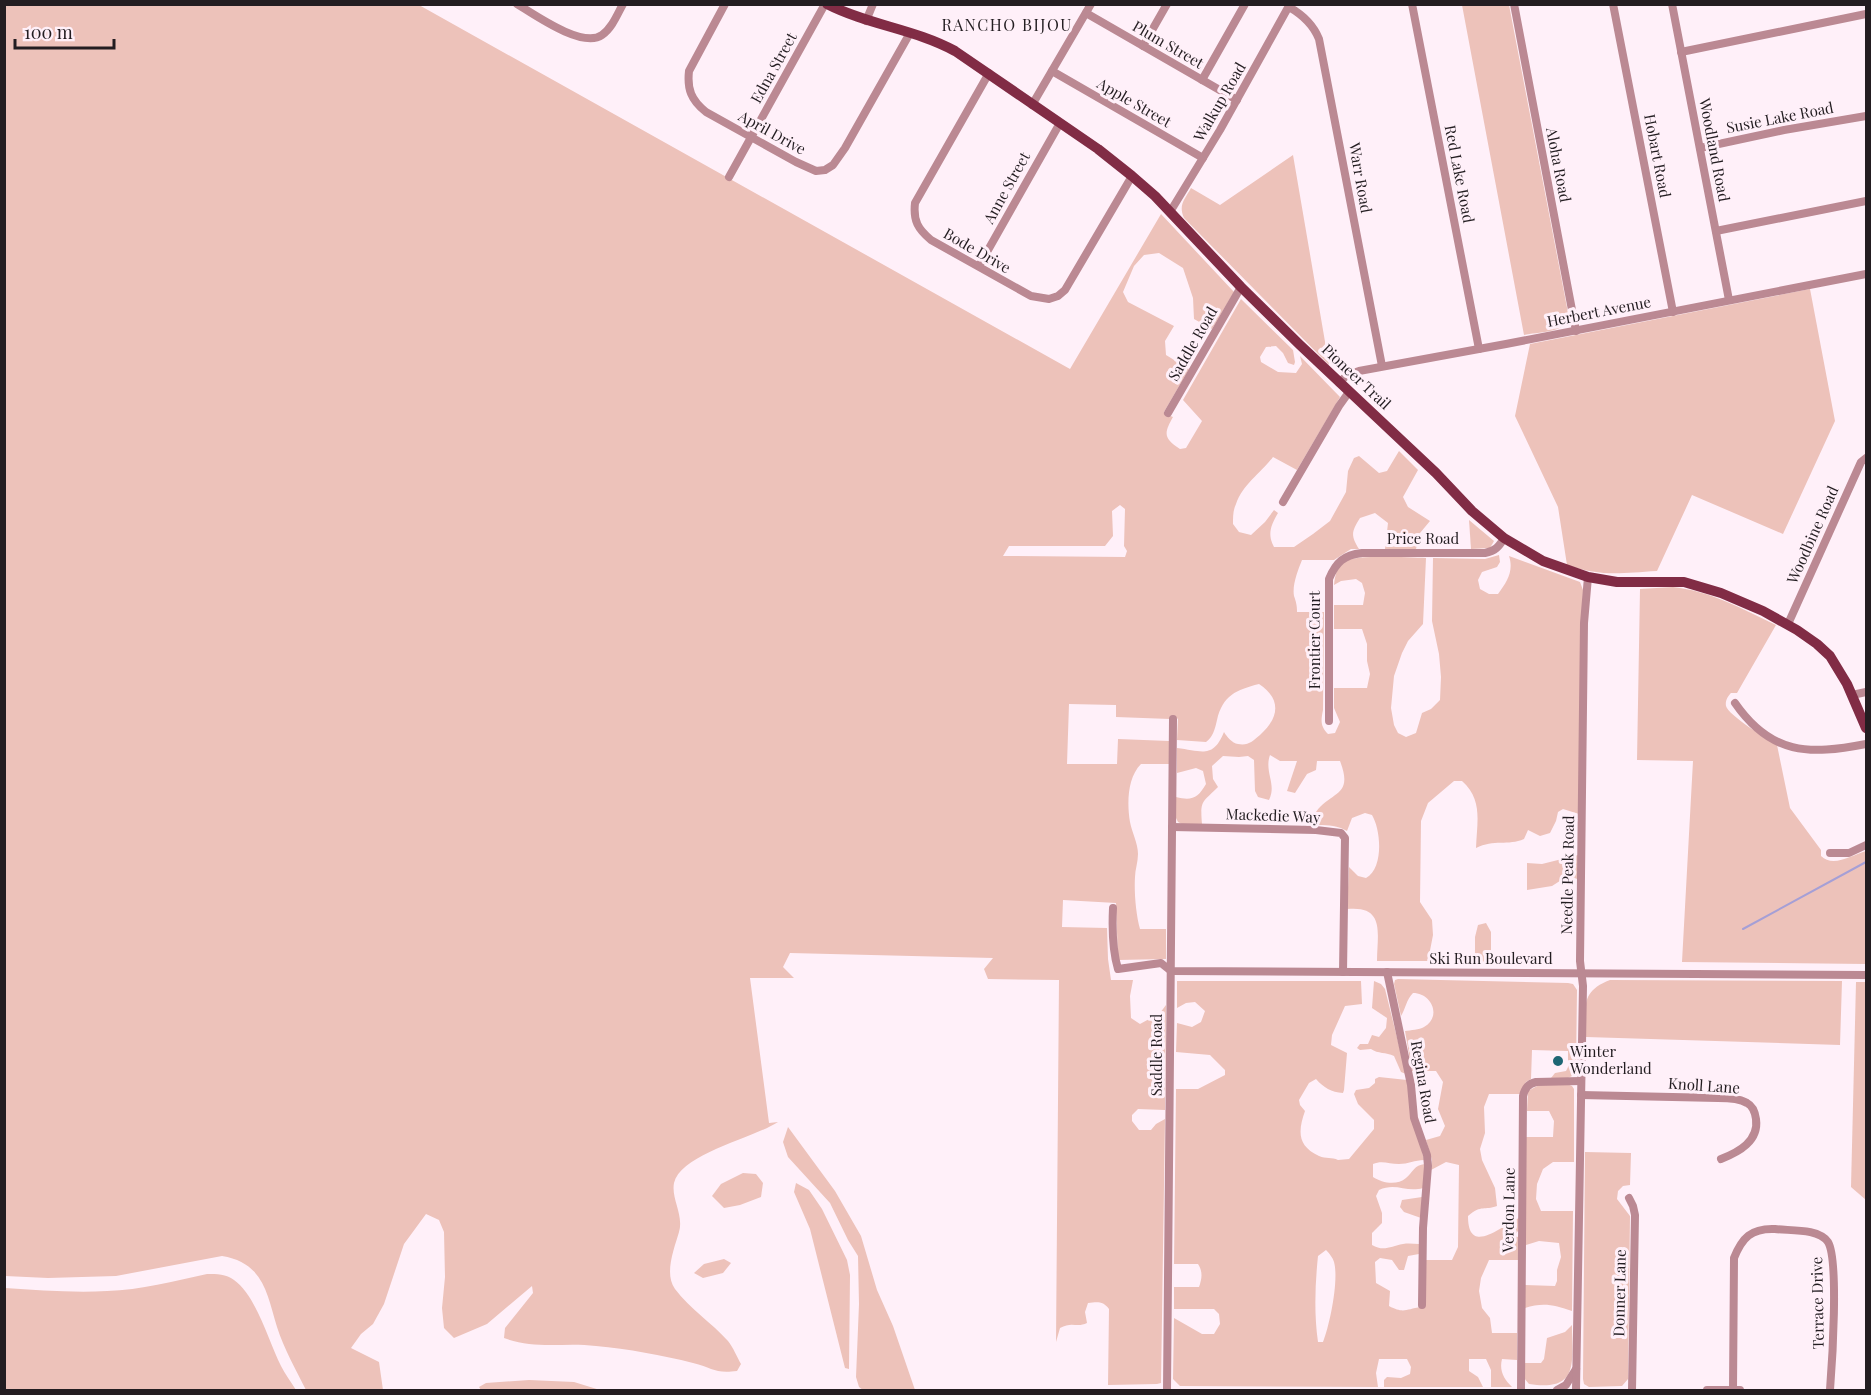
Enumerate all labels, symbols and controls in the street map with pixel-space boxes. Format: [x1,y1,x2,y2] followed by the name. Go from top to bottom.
[15,12,114,50] scale bar
[941,14,1073,35] district label: RANCHO BIJOU
[1129,16,1208,73] street label: Plum Street
[24,20,73,44] text: 100 m
[745,28,801,107] street label: Edna Street
[1188,58,1250,146] street label: Walkup Road
[1093,72,1176,132] street label: Apple Street
[1695,95,1735,204] street label: Woodland Road
[1724,97,1835,137] street label: Susie Lake Road
[734,105,810,159] street label: April Drive
[1640,112,1676,200] street label: Hobart Road
[1441,123,1479,225] street label: Red Lake Road
[1542,125,1576,204] street label: Aloha Road
[1345,140,1377,215] street label: Warr Road
[978,148,1034,228] street label: Anne Street
[940,223,1015,277] street label: Bode Drive
[1545,291,1653,331] street label: Herbert Avenue
[1163,302,1222,384] street label: Saddle Road
[1318,339,1395,413] street label: Pioneer Trail
[1781,482,1843,588] street label: Woodbine Road
[1387,528,1460,548] street label: Price Road
[1304,590,1324,689] street label: Frontier Court
[1225,803,1321,827] street label: Mackedie Way
[1556,815,1578,935] street label: Needle Peak Road
[1429,948,1553,968] street label: Ski Run Boulevard
[1146,1013,1166,1096] street label: Saddle Road
[1407,1039,1441,1125] street label: Regina Road
[1569,1041,1652,1078] place label: Winter Wonderland
[1551,1054,1565,1068] marker: Winter Wonderland
[1667,1073,1741,1097] street label: Knoll Lane
[1497,1167,1519,1254] street label: Verdon Lane
[1608,1249,1630,1337] street label: Donner Lane
[1806,1257,1828,1349] street label: Terrace Drive

